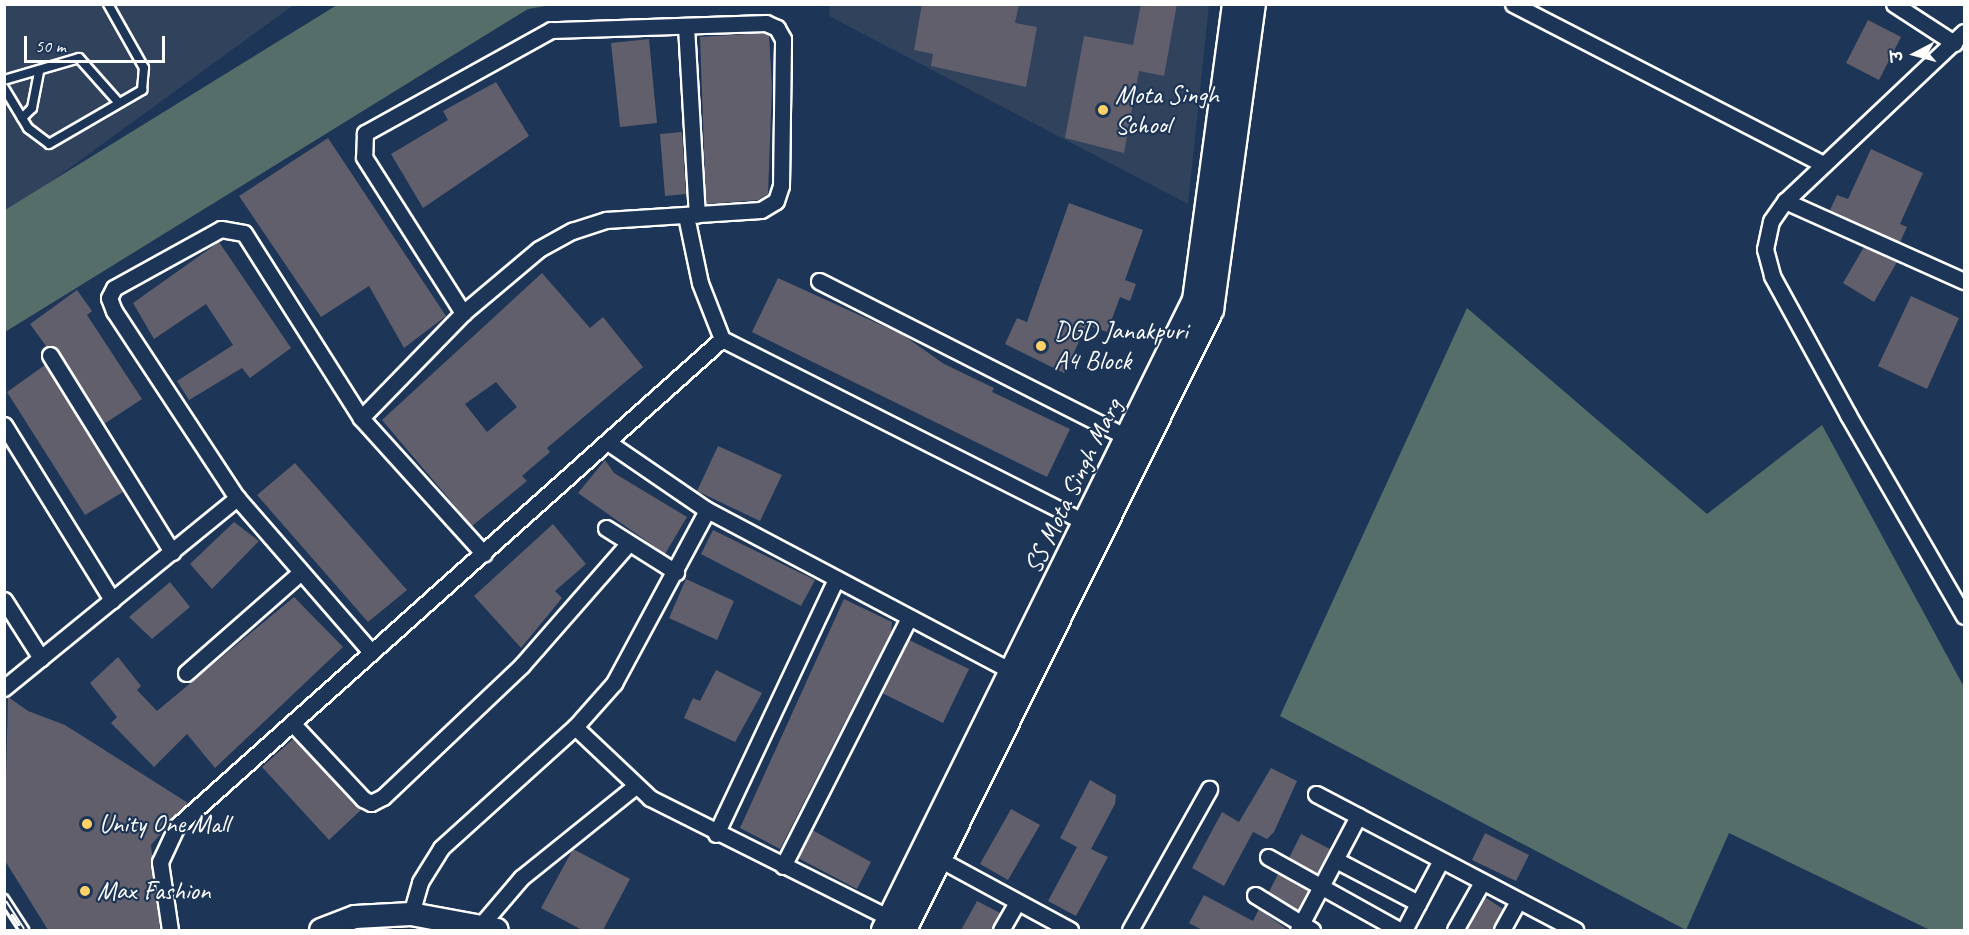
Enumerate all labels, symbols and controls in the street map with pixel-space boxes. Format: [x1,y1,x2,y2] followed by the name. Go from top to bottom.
[27,24,168,62] scale bar
[1885,24,1945,84] north arrow
[35,35,66,57] text: 50 m
[1887,50,1908,62] text: उ
[1115,79,1219,140] place label: Mota Singh School
[1096,103,1110,117] marker: Mota Singh School
[1054,315,1188,376] place label: DGD Janakpuri A4 Block
[1032,337,1050,355] marker: DGD Janakpuri A4 Block
[1017,394,1129,578] street label: SS Mota Singh Marg
[99,808,230,840] place label: Unity One Mall
[80,817,94,831] marker: Unity One Mall
[97,875,211,907] place label: Max Fashion
[78,884,92,898] marker: Max Fashion

